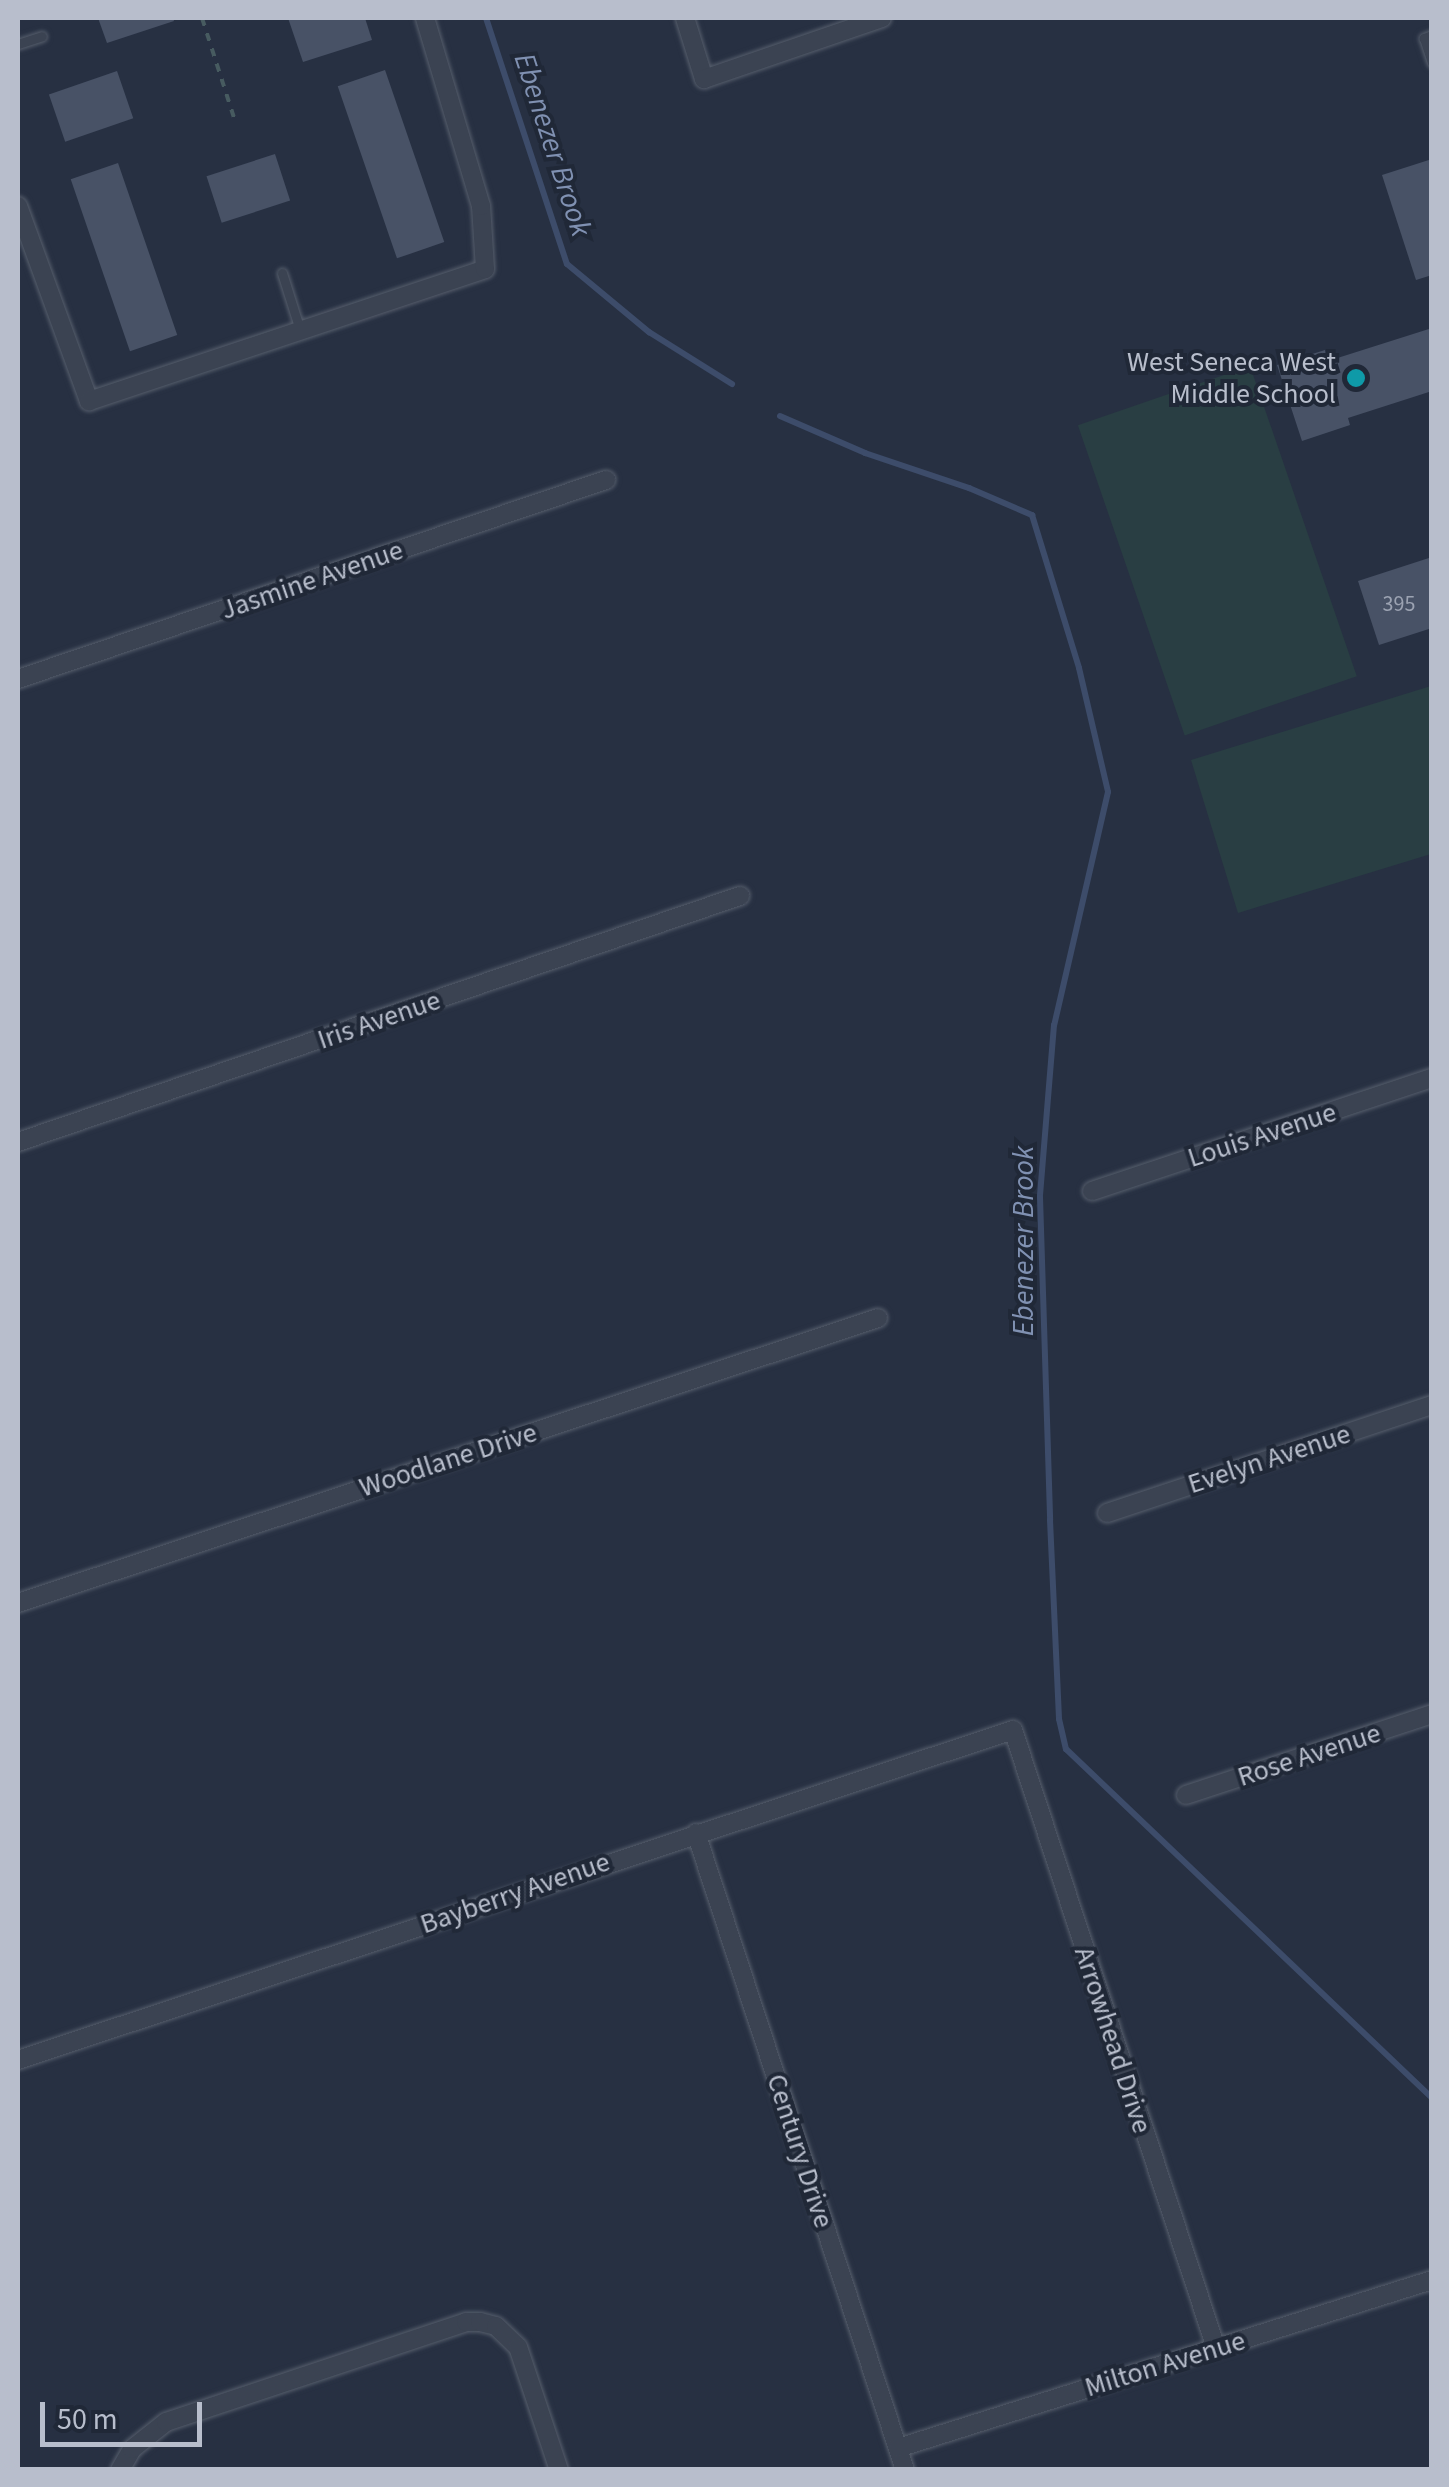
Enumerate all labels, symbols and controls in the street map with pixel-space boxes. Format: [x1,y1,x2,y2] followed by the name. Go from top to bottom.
[505,49,599,241] water label: Ebenezer Brook
[1127,345,1336,411] place label: West Seneca West Middle School
[1345,367,1367,389] marker: West Seneca West Middle School
[216,533,408,627] street label: Jasmine Avenue
[1383,592,1415,618] house number: 395
[313,983,445,1057] street label: Iris Avenue
[1183,1095,1341,1175] street label: Louis Avenue
[1006,1146,1042,1336] water label: Ebenezer Brook
[355,1415,541,1505] street label: Woodlane Drive
[1184,1417,1354,1501] street label: Evelyn Avenue
[1233,1716,1385,1794] street label: Rose Avenue
[416,1845,614,1941] street label: Bayberry Avenue
[1067,1942,1159,2138] street label: Arrowhead Drive
[759,2070,841,2232] street label: Century Drive
[1081,2324,1249,2404] street label: Milton Avenue
[45,2382,208,2444] scale bar
[57,2398,118,2441] text: 50 m

